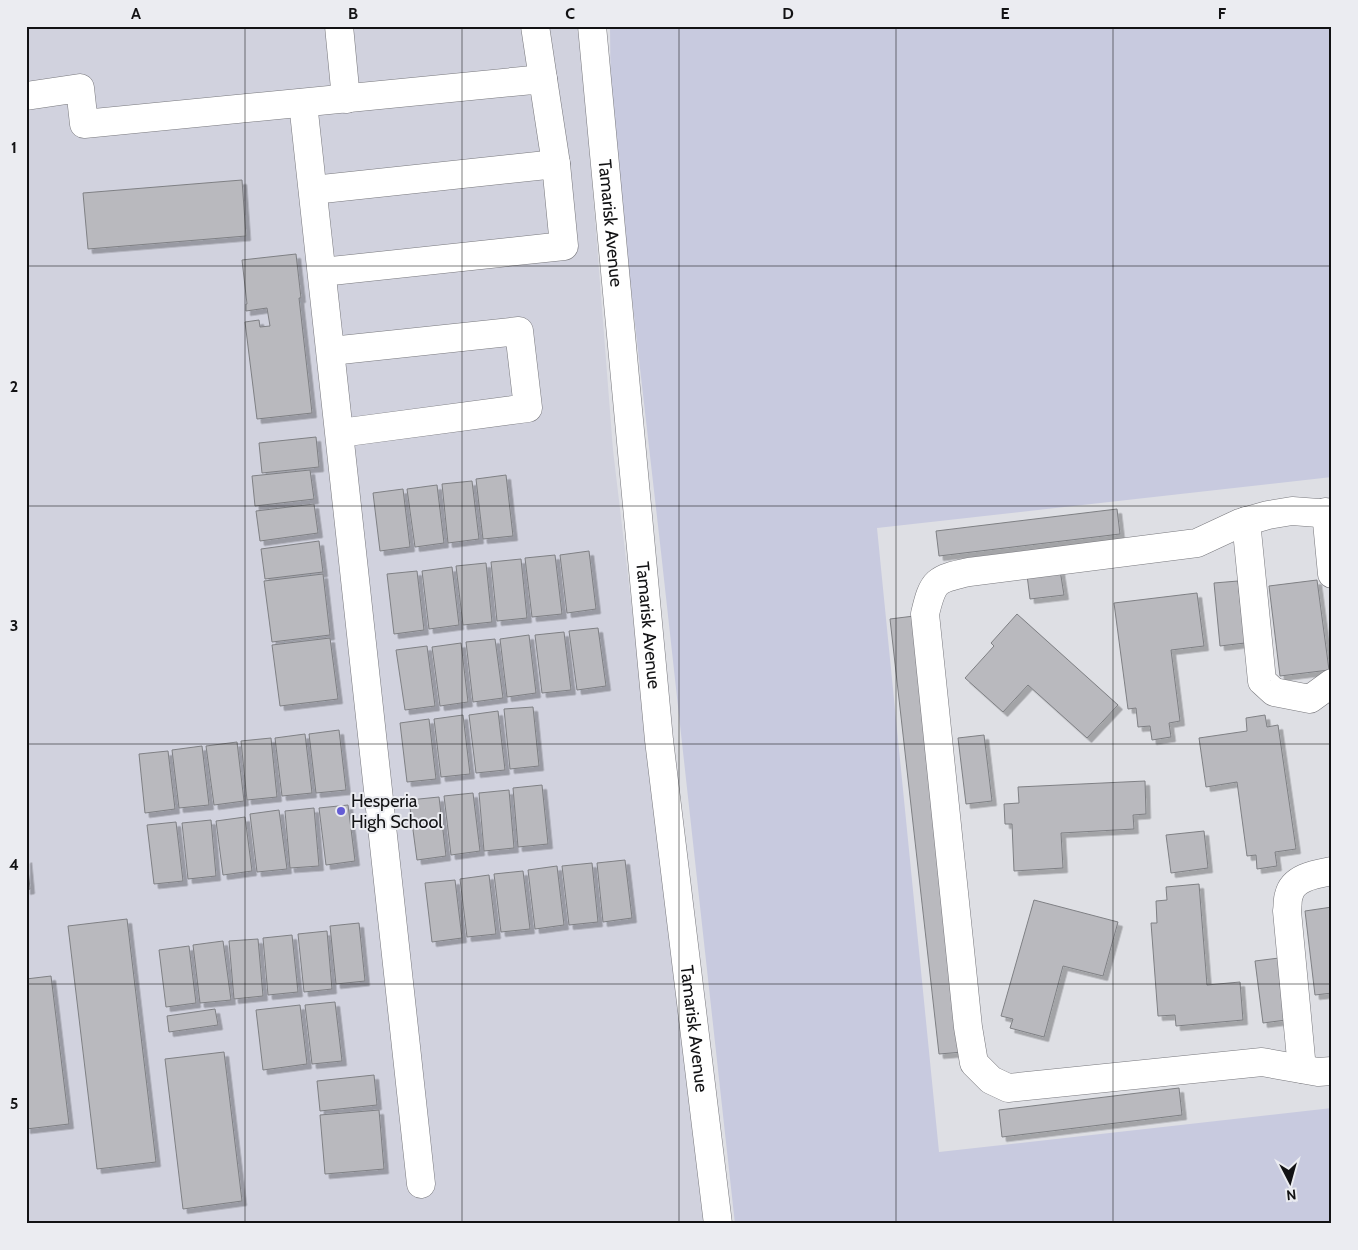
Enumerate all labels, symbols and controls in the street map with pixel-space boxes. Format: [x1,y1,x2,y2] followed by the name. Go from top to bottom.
[131,4,141,23] text: A
[348,4,358,23] text: B
[565,4,575,23] text: C
[782,4,794,23] text: D
[1000,4,1010,23] text: E
[1218,4,1227,23] text: F
[11,138,17,157] text: 1
[594,158,627,288] street label: Tamarisk Avenue
[10,377,18,396] text: 2
[631,561,665,690] street label: Tamarisk Avenue
[10,616,18,635] text: 3
[351,790,443,833] place label: Hesperia High School
[335,805,347,817] marker: Hesperia High School
[9,855,19,874] text: 4
[676,964,713,1093] street label: Tamarisk Avenue
[10,1094,18,1113] text: 5
[1266,1158,1316,1208] north arrow
[1285,1185,1297,1204] text: N

